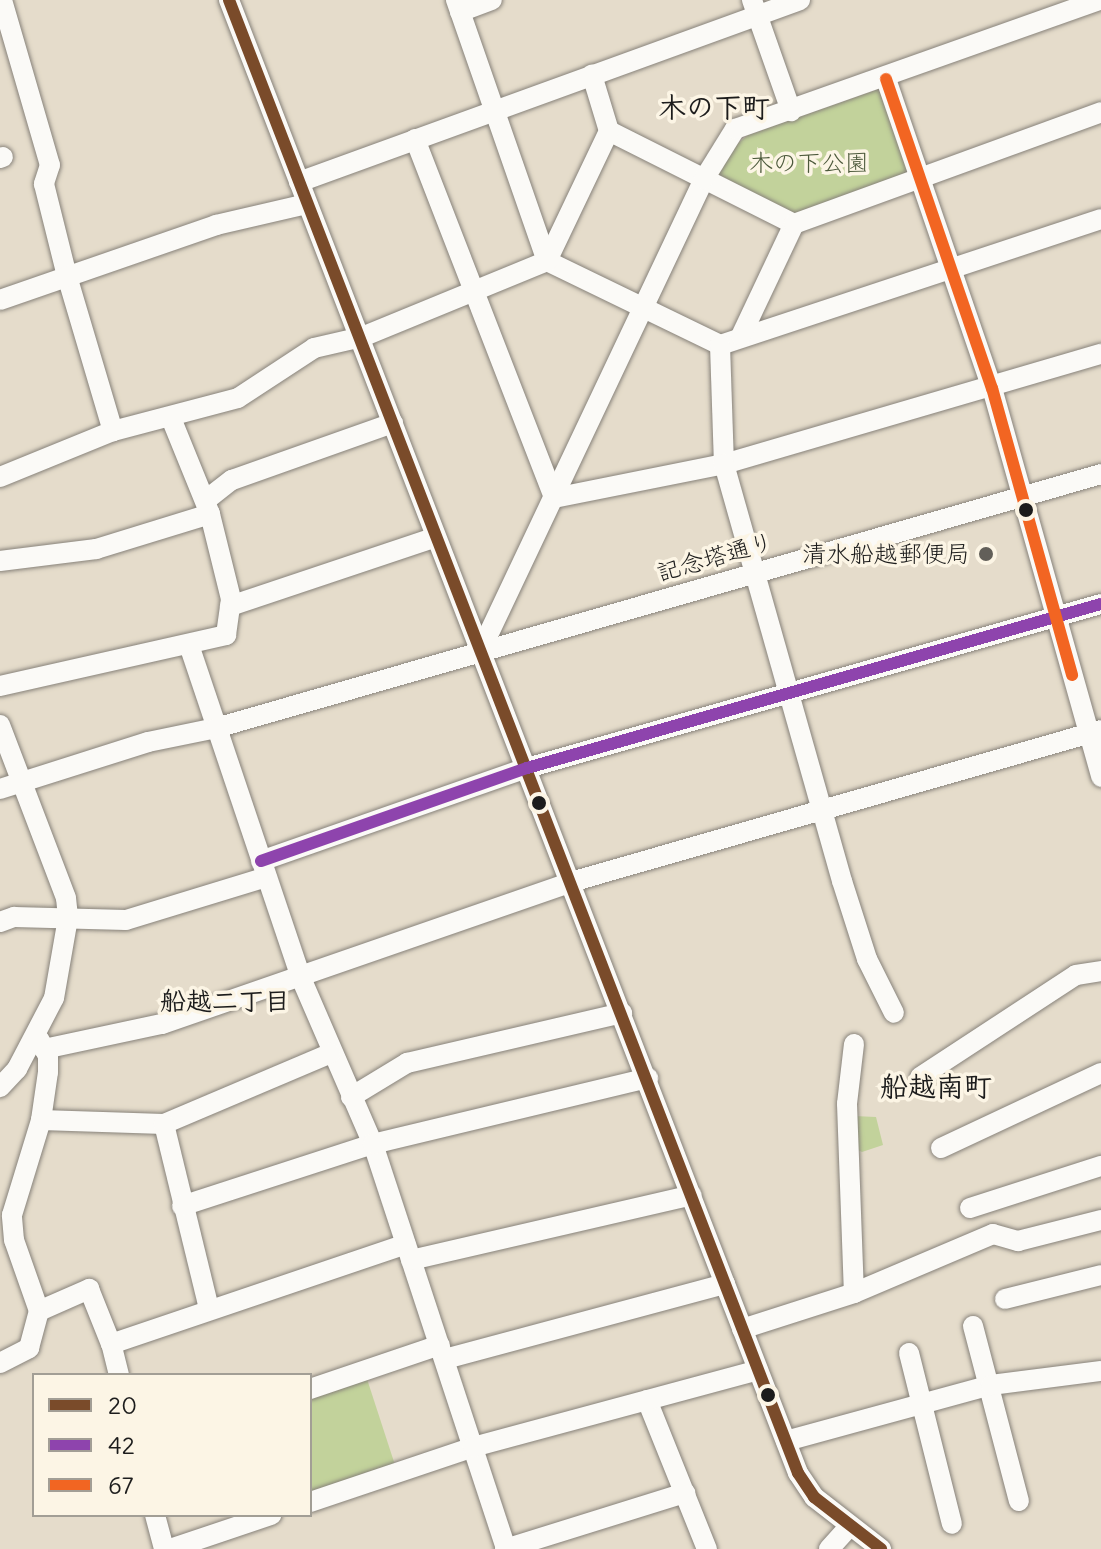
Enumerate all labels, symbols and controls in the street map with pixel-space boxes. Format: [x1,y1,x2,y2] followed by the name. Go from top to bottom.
[658,90,770,124] district label: 木の下町
[749,149,869,177] park label: 木の下公園
[1018,502,1034,518] unlabelled marker
[653,527,777,587] street label: 記念塔通り
[802,540,970,568] place label: 清水船越郵便局
[977,545,995,563] marker: 清水船越郵便局
[531,795,547,811] unlabelled marker
[160,985,290,1017] district label: 船越二丁目
[880,1069,992,1103] district label: 船越南町
[32,1373,312,1517] legend
[760,1387,776,1403] unlabelled marker
[108,1390,137,1420] text: 20
[108,1430,135,1460] text: 42
[108,1470,134,1500] text: 67

